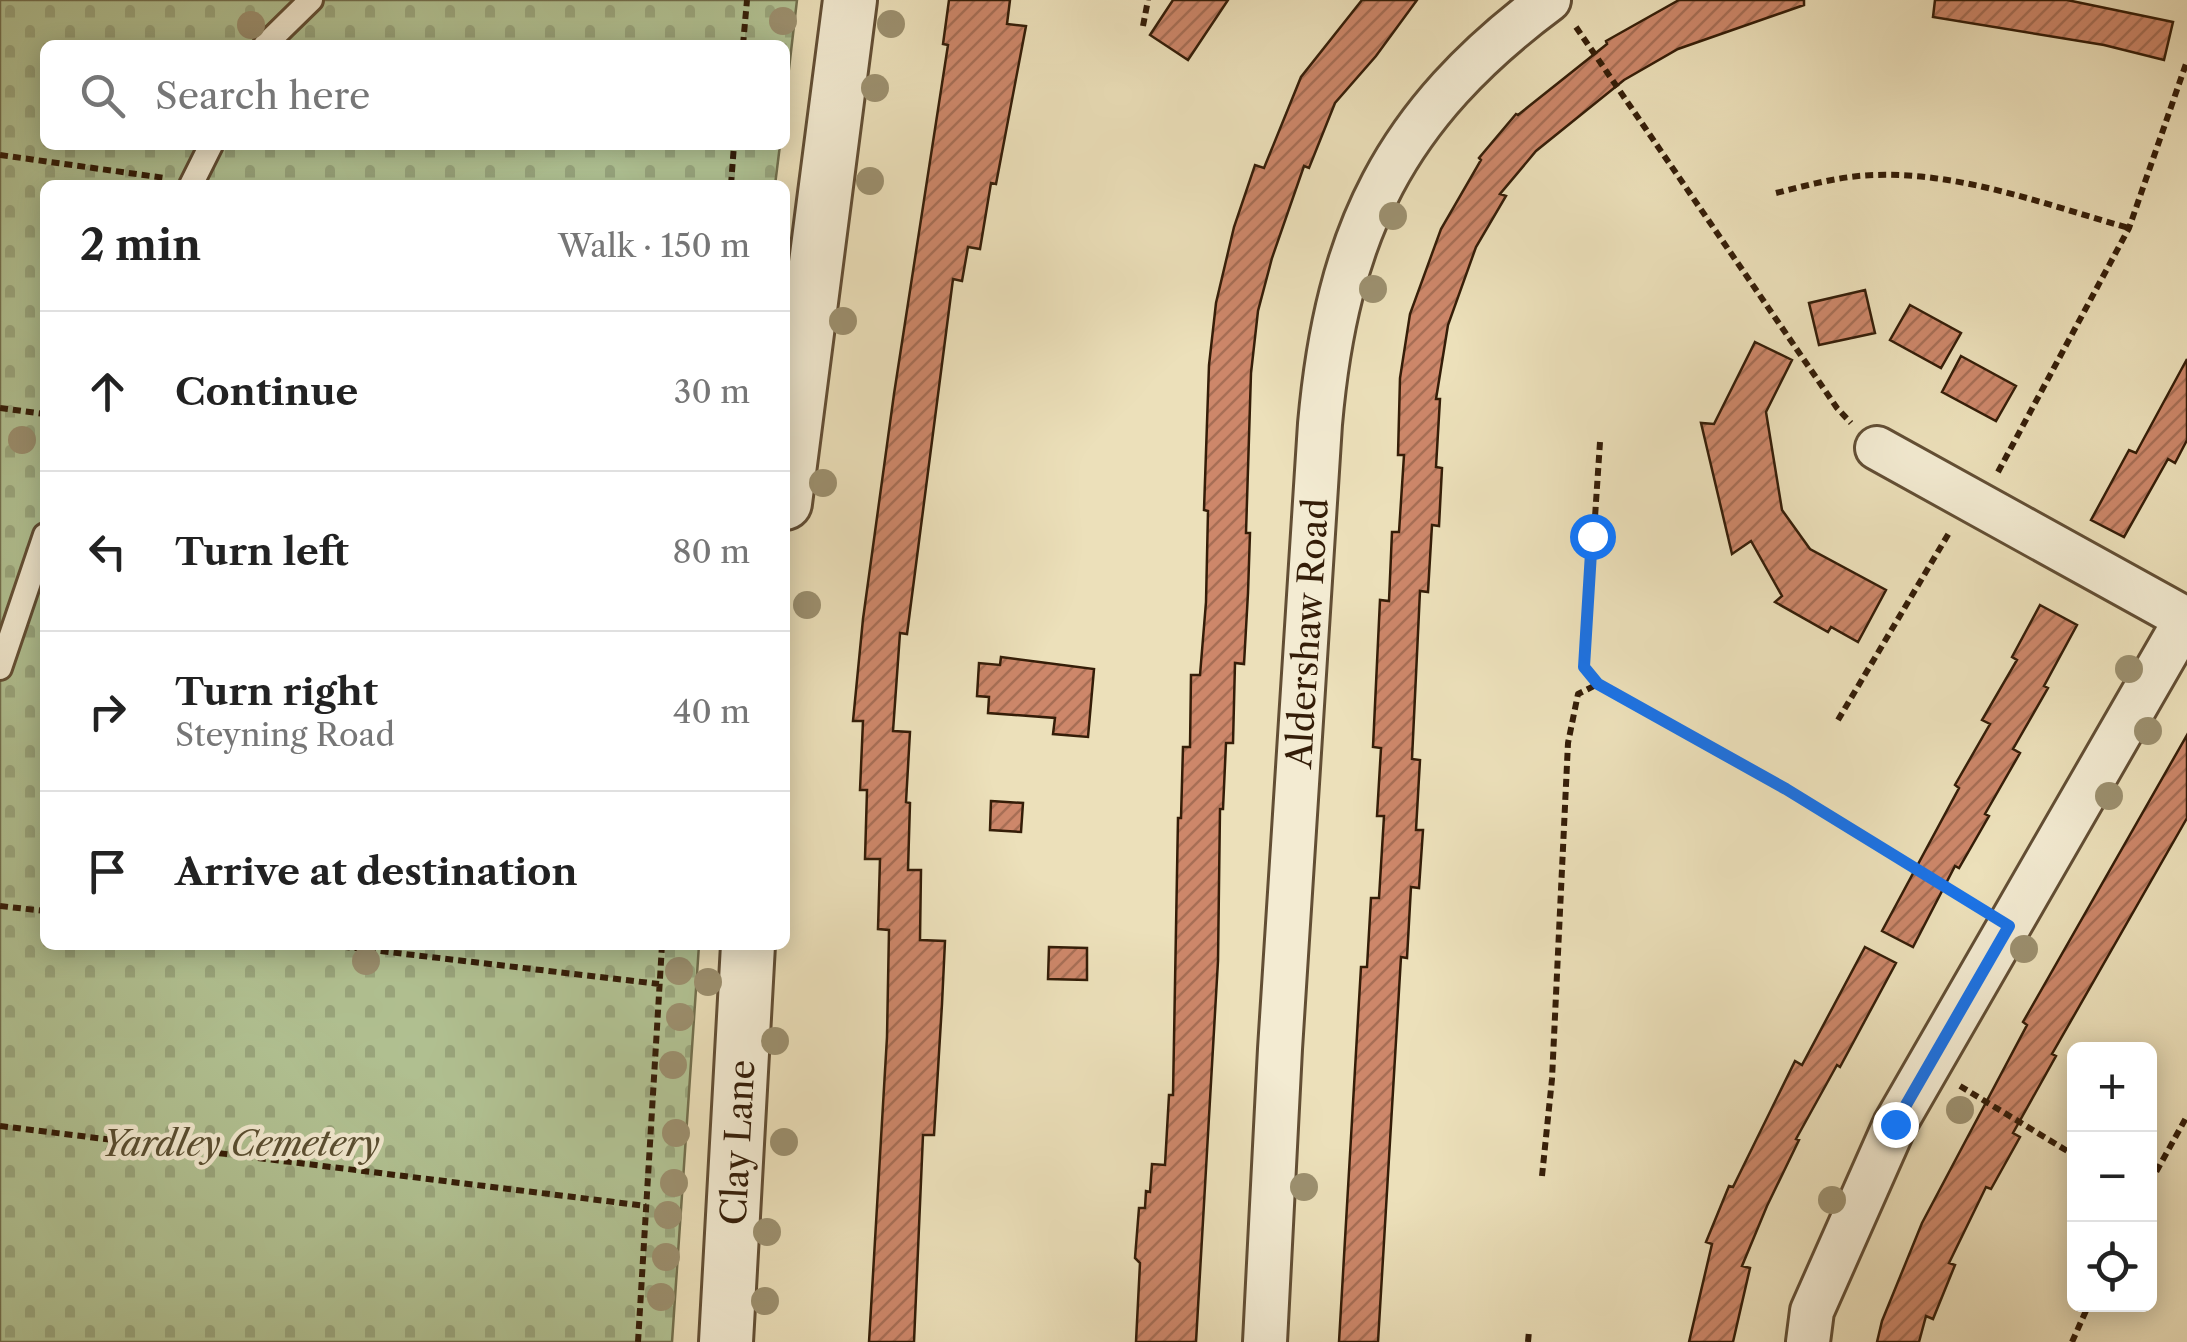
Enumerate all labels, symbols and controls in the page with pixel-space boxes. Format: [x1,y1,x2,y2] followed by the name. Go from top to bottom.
[40,40,790,150] search box
[75,68,130,123] icon: search
[155,72,370,119] text: Search here
[80,219,201,271] text: 2 min
[558,226,750,265] text: Walk · 150 m
[80,364,135,419] icon: ahead
[175,368,358,415] text: Continue
[674,372,750,411] text: 30 m
[1276,497,1337,771] street label: Aldershaw Road
[1570,514,1616,560] route start
[80,524,135,579] icon: left
[175,528,349,575] text: Turn left
[672,532,750,571] text: 80 m
[175,668,378,715] text: Turn right
[80,684,135,739] icon: right
[673,692,750,731] text: 40 m
[175,715,395,754] text: Steyning Road
[80,844,135,899] icon: arrive
[175,848,578,895] text: Arrive at destination
[2067,1042,2157,1312] map controls
[2067,1042,2157,1132] button: +
[711,1058,763,1226] street label: Clay Lane
[1873,1102,1919,1148] route end
[102,1122,380,1165] park label: Yardley Cemetery
[2067,1132,2157,1222] button: −
[2067,1222,2157,1312] button: locate

